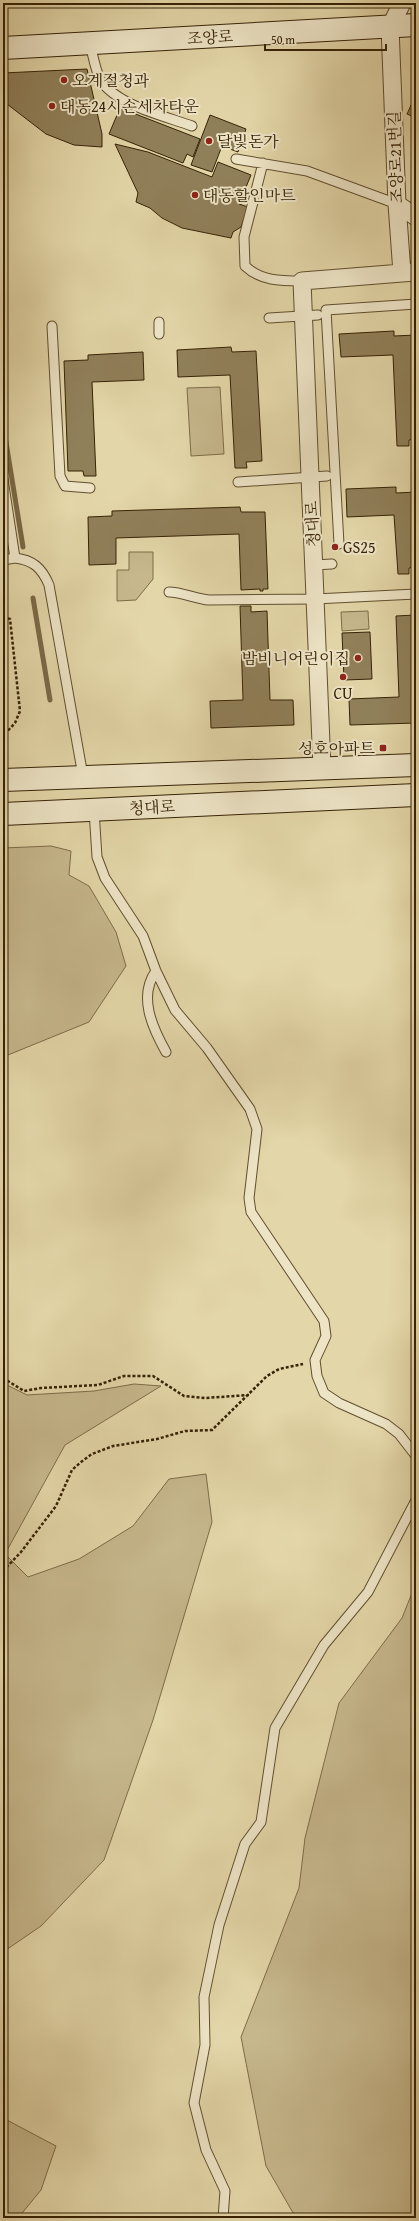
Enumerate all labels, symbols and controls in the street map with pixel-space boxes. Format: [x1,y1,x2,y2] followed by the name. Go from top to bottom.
[186,24,234,50] street label: 조양로
[265,26,386,52] scale bar
[271,31,295,48] text: 50 m
[72,68,150,92] place label: 오계절청과
[59,75,69,85] marker: 오계절청과
[60,94,200,118] place label: 대동24시손세차타운
[47,101,57,111] marker: 대동24시손세차타운
[381,110,409,204] street label: 조양로21번길
[217,129,279,153] place label: 달빛돈가
[204,136,214,146] marker: 달빛돈가
[203,183,296,207] place label: 대동할인마트
[190,190,200,200] marker: 대동할인마트
[299,500,325,548] street label: 청대로
[343,535,376,559] place label: GS25
[330,542,340,552] marker: GS25
[242,646,350,670] place label: 밤비니어린이집
[353,653,363,663] marker: 밤비니어린이집
[338,672,348,682] marker: CU
[333,681,353,705] place label: CU
[298,736,376,760] place label: 성호아파트
[378,743,388,753] marker: 성호아파트
[128,794,176,820] street label: 청대로

